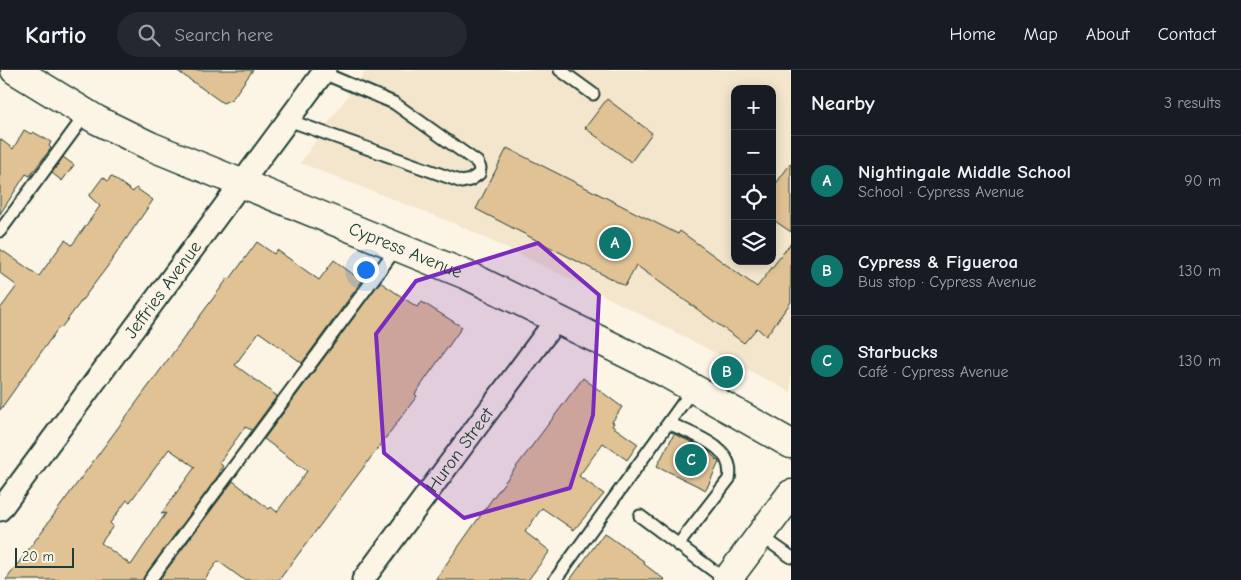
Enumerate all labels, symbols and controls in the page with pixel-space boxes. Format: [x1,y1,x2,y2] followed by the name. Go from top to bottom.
[117,12,467,57] search box
[25,21,87,49] text: Kartio
[135,21,163,49] icon: search
[175,24,273,46] text: Search here
[949,24,996,45] text: Home
[1024,24,1058,45] text: Map
[1086,24,1130,45] text: About
[1158,24,1216,45] text: Contact
[731,85,776,265] map controls
[731,85,776,130] button: +
[811,91,875,115] text: Nearby
[1164,94,1221,112] text: 3 results
[731,130,776,175] button: −
[858,161,1071,183] text: Nightingale Middle School
[823,172,831,190] text: A
[1184,172,1221,190] text: 90 m
[731,175,776,220] button: locate
[858,183,1024,201] text: School · Cypress Avenue
[346,218,465,283] street label: Cypress Avenue
[731,220,776,265] button: layers
[599,224,631,262] pin: A
[120,237,206,343] street label: Jeffries Avenue
[858,251,1018,273] text: Cypress & Figueroa
[353,257,379,283] your location
[822,262,832,280] text: B
[1178,262,1221,280] text: 130 m
[858,273,1036,291] text: Bus stop · Cypress Avenue
[858,341,938,363] text: Starbucks
[822,352,832,370] text: C
[1178,352,1221,370] text: 130 m
[711,353,743,391] pin: B
[858,363,1009,381] text: Café · Cypress Avenue
[422,403,499,497] street label: Huron Street
[675,441,707,479] pin: C
[15,545,74,568] scale bar
[22,548,54,565] text: 20 m

